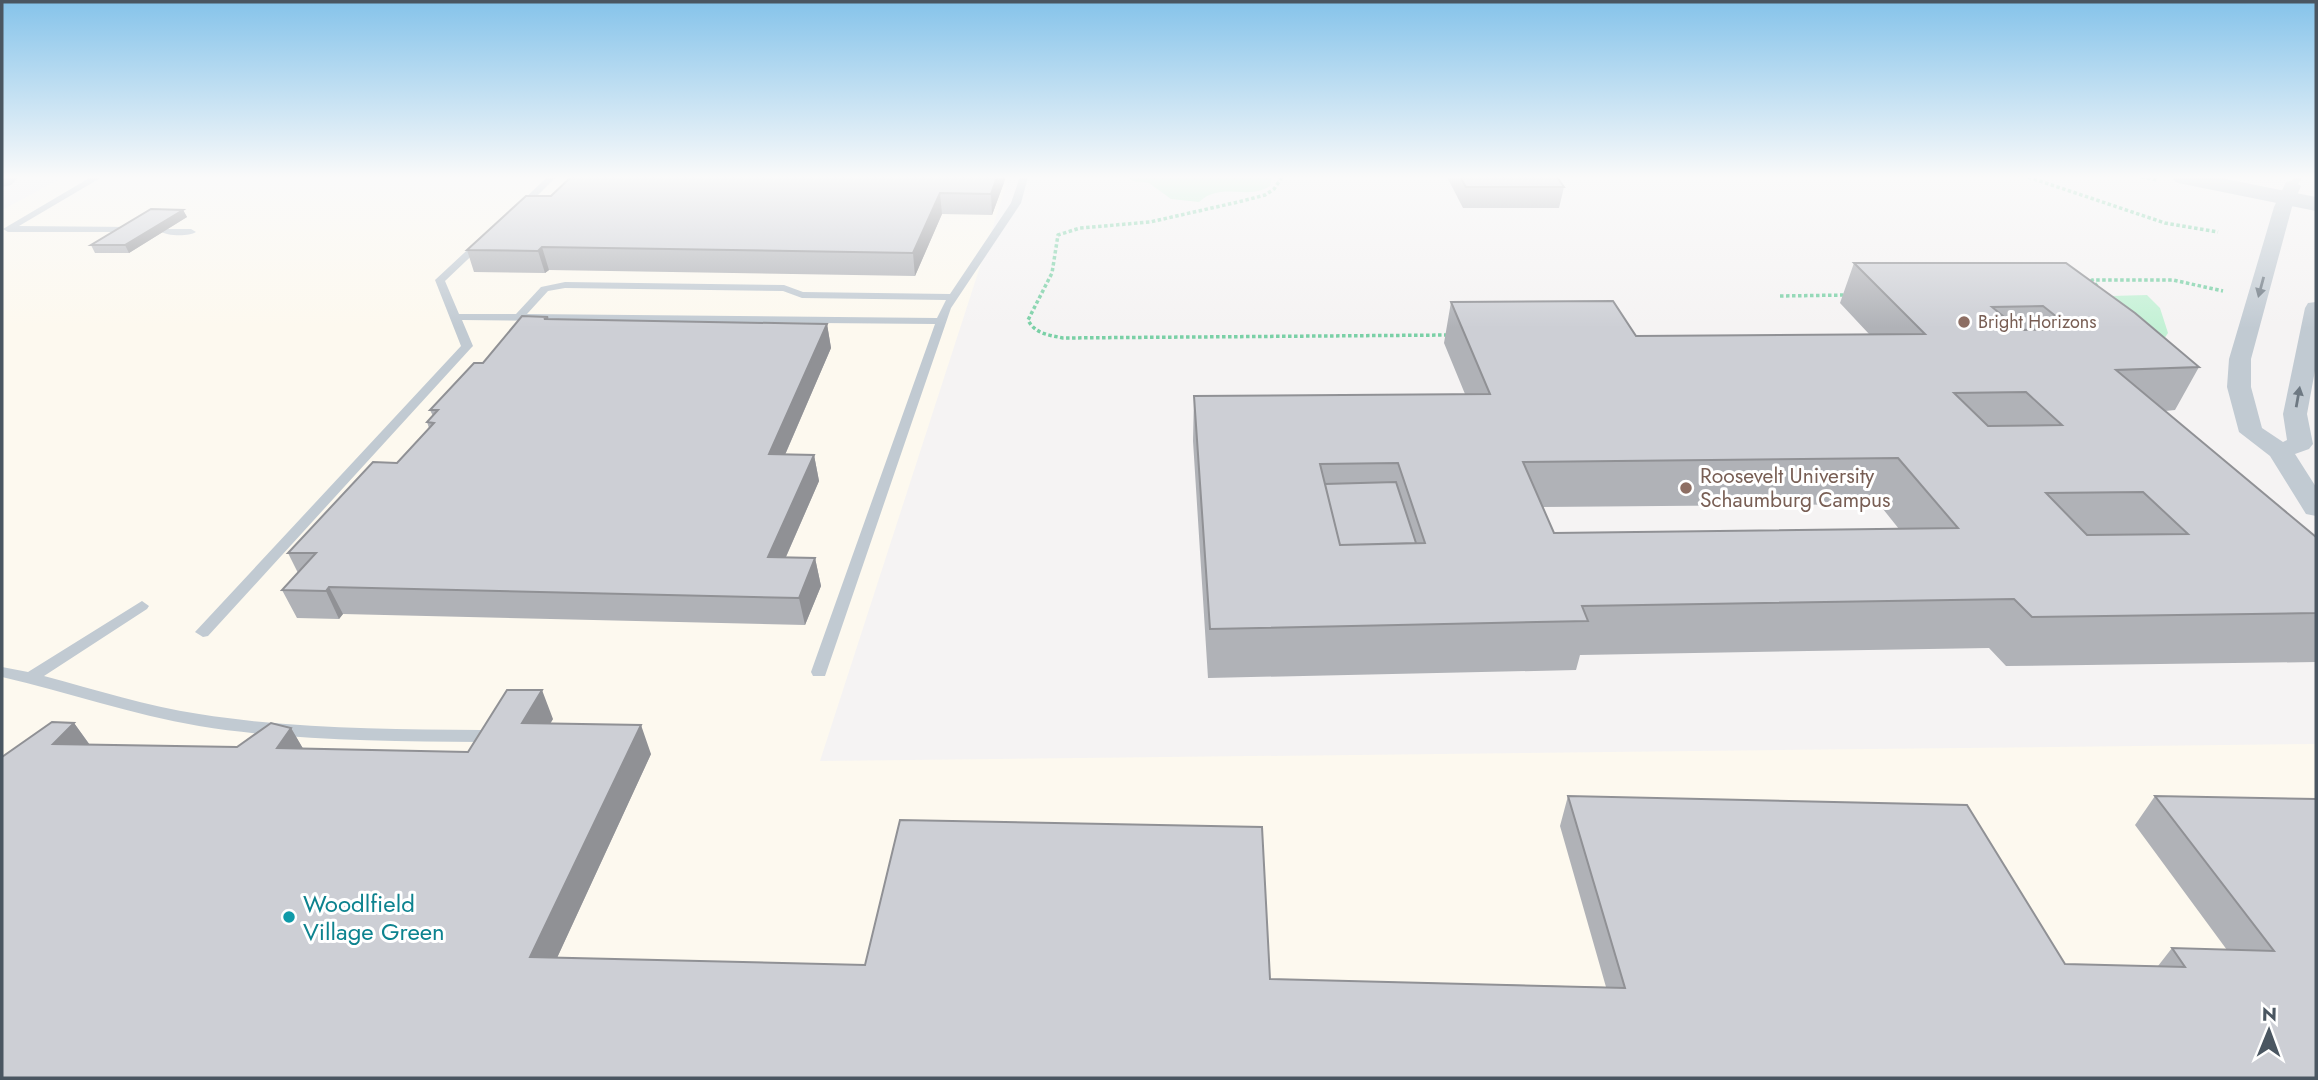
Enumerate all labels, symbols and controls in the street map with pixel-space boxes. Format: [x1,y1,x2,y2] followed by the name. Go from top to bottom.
[2256,276,2266,297] one-way arrow
[1978,309,2096,335] place label: Bright Horizons
[1956,314,1972,330] marker: Bright Horizons
[2293,386,2304,408] one-way arrow
[1700,461,1891,515] place label: Roosevelt University Schaumburg Campus
[1678,480,1694,496] marker: Roosevelt University Schaumburg Campus
[303,886,445,949] place label: Woodlfield Village Green
[281,909,297,925] marker: Woodlfield Village Green
[2234,996,2304,1066] north arrow
[2262,1001,2277,1028] text: N

